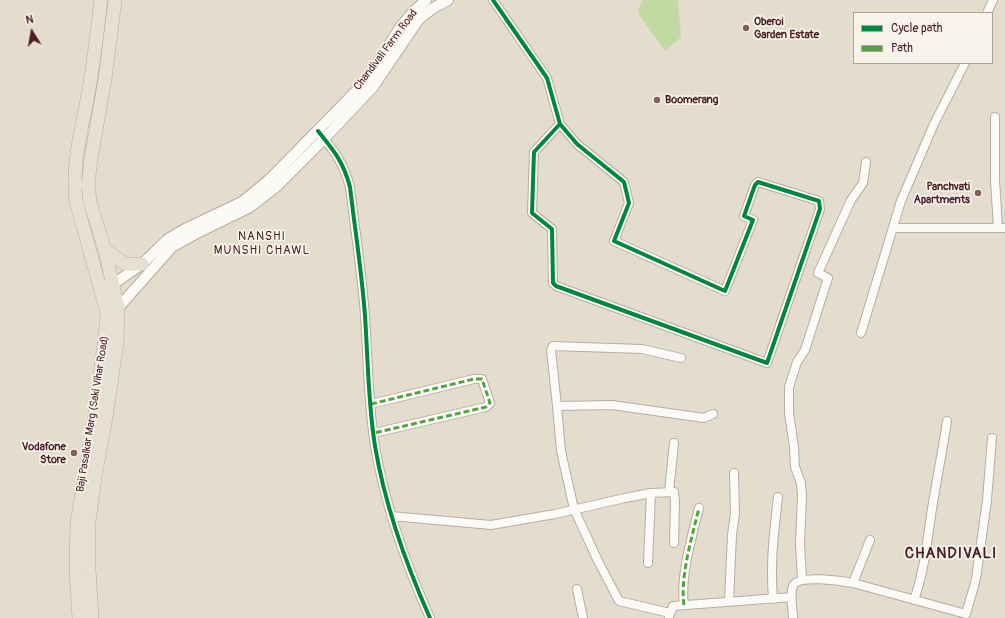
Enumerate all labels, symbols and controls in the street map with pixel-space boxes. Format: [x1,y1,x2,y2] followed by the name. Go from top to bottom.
[351,7,421,93] street label: Chandivali Farm Road
[12,12,52,52] north arrow
[853,12,993,64] legend
[25,13,35,27] text: N
[754,15,819,41] place label: Oberoi Garden Estate
[891,21,942,36] text: Cycle path
[741,23,751,33] marker: Oberoi Garden Estate
[891,41,913,56] text: Path
[665,93,718,107] place label: Boomerang
[652,95,662,105] marker: Boomerang
[914,180,970,206] place label: Panchvati Apartments
[973,188,983,198] marker: Panchvati Apartments
[214,230,310,258] district label: NANSHI MUNSHI CHAWL
[74,335,112,493] street label: Baji Pasalkar Marg (Saki Vihar Road)
[22,440,66,466] place label: Vodafone Store
[69,448,79,458] marker: Vodafone Store
[905,545,997,563] district label: CHANDIVALI

